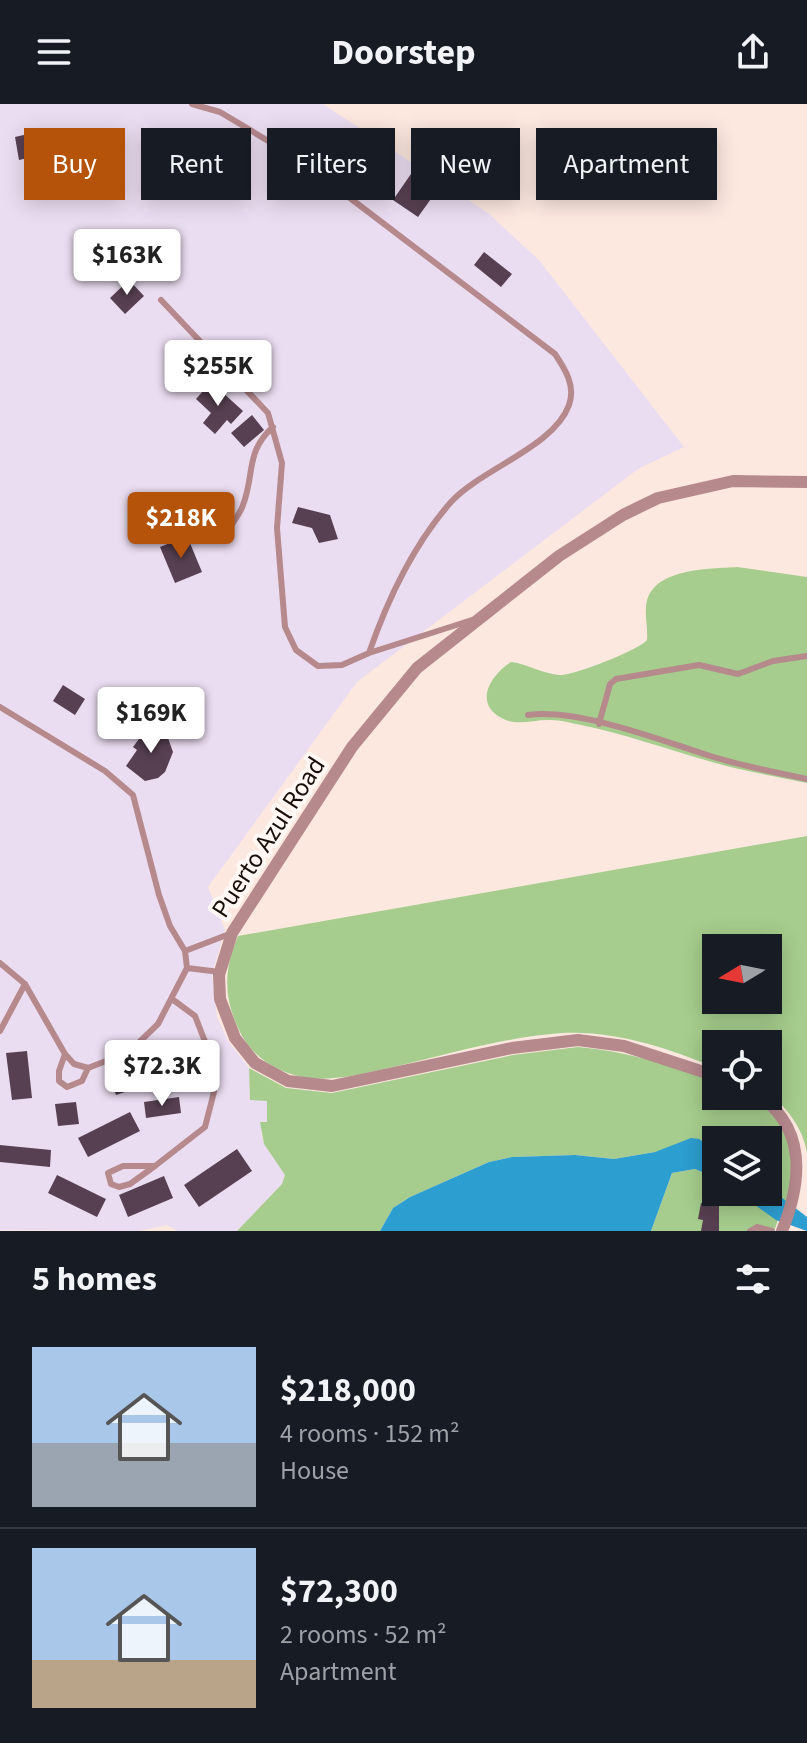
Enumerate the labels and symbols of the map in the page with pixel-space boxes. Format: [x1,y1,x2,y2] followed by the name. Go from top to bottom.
[71,229,183,297] pin: $163K
[162,340,274,408] pin: $255K
[125,492,237,560] pin: $218K
[95,687,207,755] pin: $169K
[202,750,334,925] street label: Puerto Azul Road
[702,934,782,1014] north arrow
[97,1040,227,1108] pin: $72.3K

